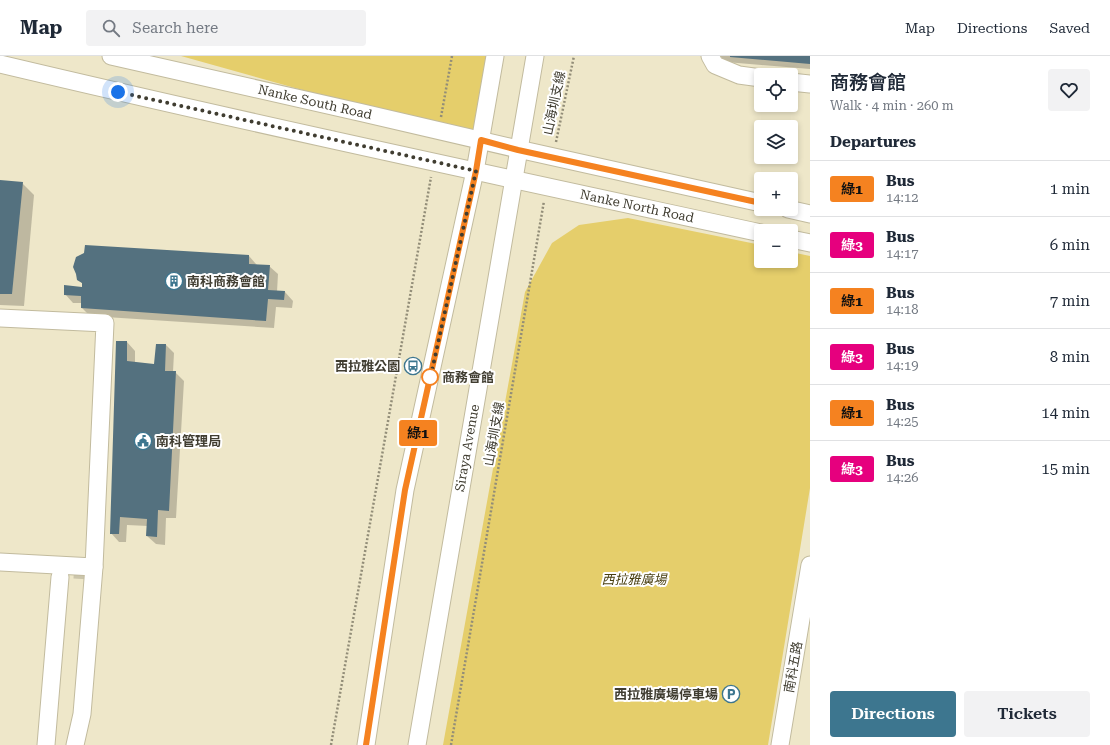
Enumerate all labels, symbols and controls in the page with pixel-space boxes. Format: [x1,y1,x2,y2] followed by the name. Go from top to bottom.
[86,10,366,46] search box
[20,16,62,39] text: Map
[100,17,122,39] icon: search
[132,19,218,37] text: Search here
[905,20,935,36] text: Map
[957,20,1027,36] text: Directions
[1049,20,1090,36] text: Saved
[754,68,798,268] map controls
[754,68,798,112] button: locate
[1048,69,1090,111] button: heart
[540,70,568,136] street label: 山海圳支線
[830,71,906,94] text: 商務會館
[108,82,128,102] your location
[257,82,374,123] street label: Nanke South Road
[830,98,954,113] text: Walk · 4 min · 260 m
[754,120,798,164] button: layers
[830,133,916,151] text: Departures
[754,172,798,216] button: +
[886,172,914,190] text: Bus
[1050,180,1090,198] text: 1 min
[841,181,863,197] text: 綠1
[579,187,696,226] street label: Nanke North Road
[886,190,918,205] text: 14:12
[754,224,798,268] button: −
[886,228,914,246] text: Bus
[1050,236,1090,254] text: 6 min
[841,237,863,253] text: 綠3
[886,246,918,261] text: 14:17
[164,271,184,291] building icon: 南科商務會館
[187,274,265,289] place label: 南科商務會館
[886,284,914,302] text: Bus
[1050,292,1090,310] text: 7 min
[841,293,863,309] text: 綠1
[886,302,918,317] text: 14:18
[886,340,914,358] text: Bus
[1050,348,1090,366] text: 8 min
[841,349,863,365] text: 綠3
[403,356,423,376] bus stop icon: 西拉雅公園
[886,358,918,373] text: 14:19
[335,359,400,374] place label: 西拉雅公園
[421,368,439,386] marker: 商務會館
[442,370,494,385] place label: 商務會館
[886,396,914,414] text: Bus
[481,401,507,467] street label: 山海圳支線
[452,403,482,493] street label: Siraya Avenue
[1041,404,1090,422] text: 14 min
[841,405,863,421] text: 綠1
[886,414,918,429] text: 14:25
[400,420,436,446] line badge: 綠1
[407,425,429,441] text: 綠1
[133,431,153,451] public building icon: 南科管理局
[156,434,221,449] place label: 南科管理局
[886,452,914,470] text: Bus
[1041,460,1090,478] text: 15 min
[841,461,863,477] text: 綠3
[886,470,918,485] text: 14:26
[601,572,668,587] park label: 西拉雅廣場
[781,640,805,694] street label: 南科五路
[721,684,741,704] parking icon: 西拉雅廣場停車場
[614,687,718,702] place label: 西拉雅廣場停車場
[830,691,956,737] button: Directions
[964,691,1090,737] button: Tickets

